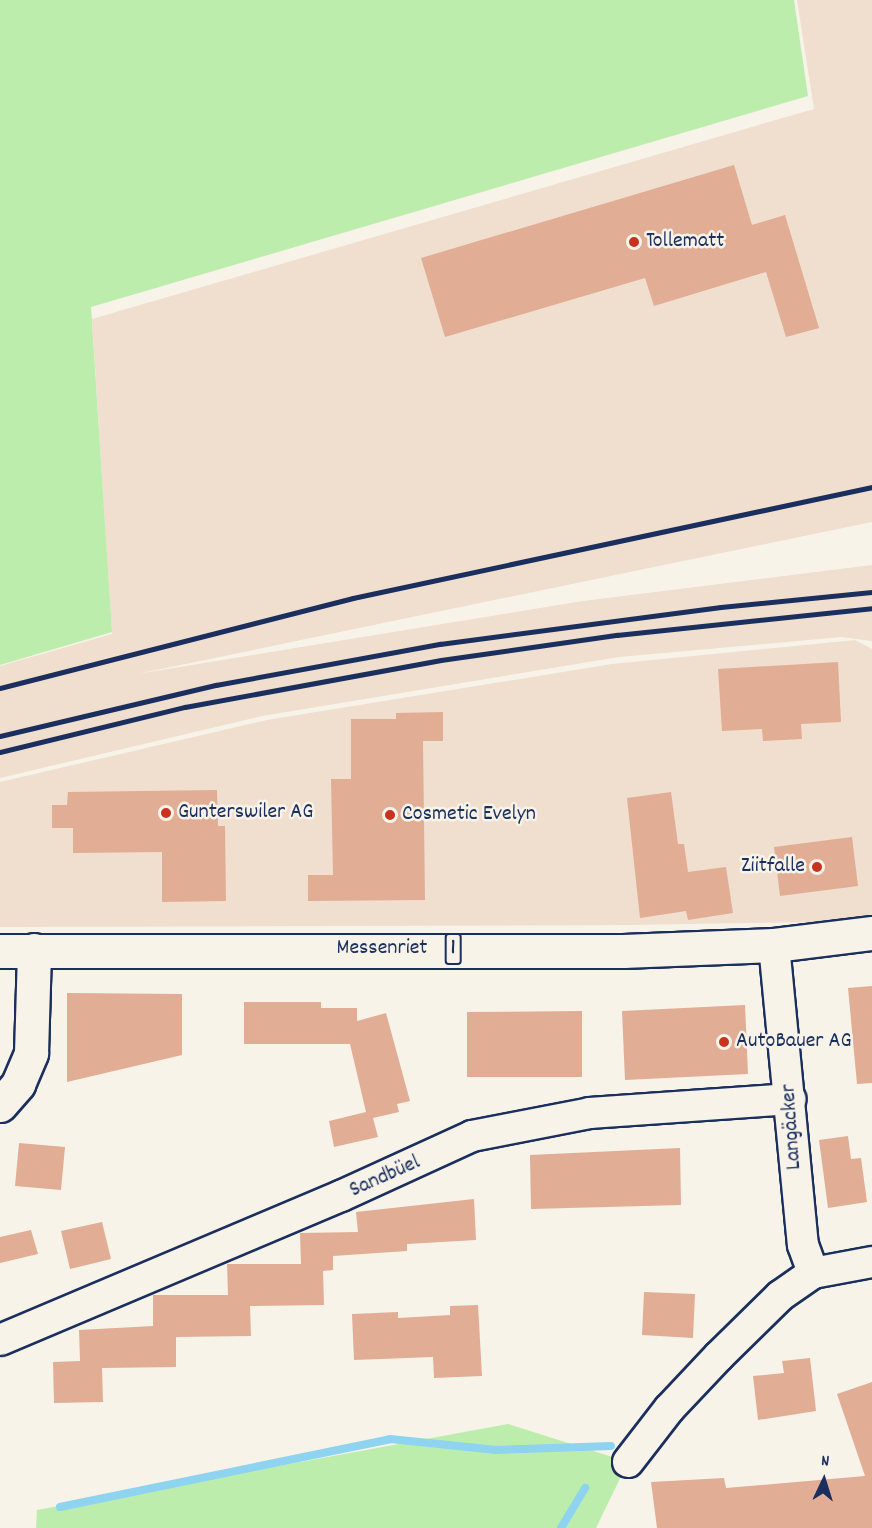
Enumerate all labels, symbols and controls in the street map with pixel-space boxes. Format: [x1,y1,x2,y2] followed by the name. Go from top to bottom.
[646,229,724,255] place label: Tollematt
[627,235,641,249] marker: Tollematt
[178,800,313,826] place label: Gunterswiler AG
[402,802,536,828] place label: Cosmetic Evelyn
[159,806,173,820] marker: Gunterswiler AG
[383,808,397,822] marker: Cosmetic Evelyn
[741,854,805,880] place label: Ziitfalle
[810,860,824,874] marker: Ziitfalle
[444,931,462,967] road number: 1
[337,936,427,962] street label: Messenriet
[736,1029,852,1055] place label: AutoBauer AG
[717,1035,731,1049] marker: AutoBauer AG
[776,1083,808,1171] street label: Langäcker
[346,1150,424,1204] street label: Sandbüel
[794,1450,854,1510] north arrow
[821,1450,830,1473] text: N

